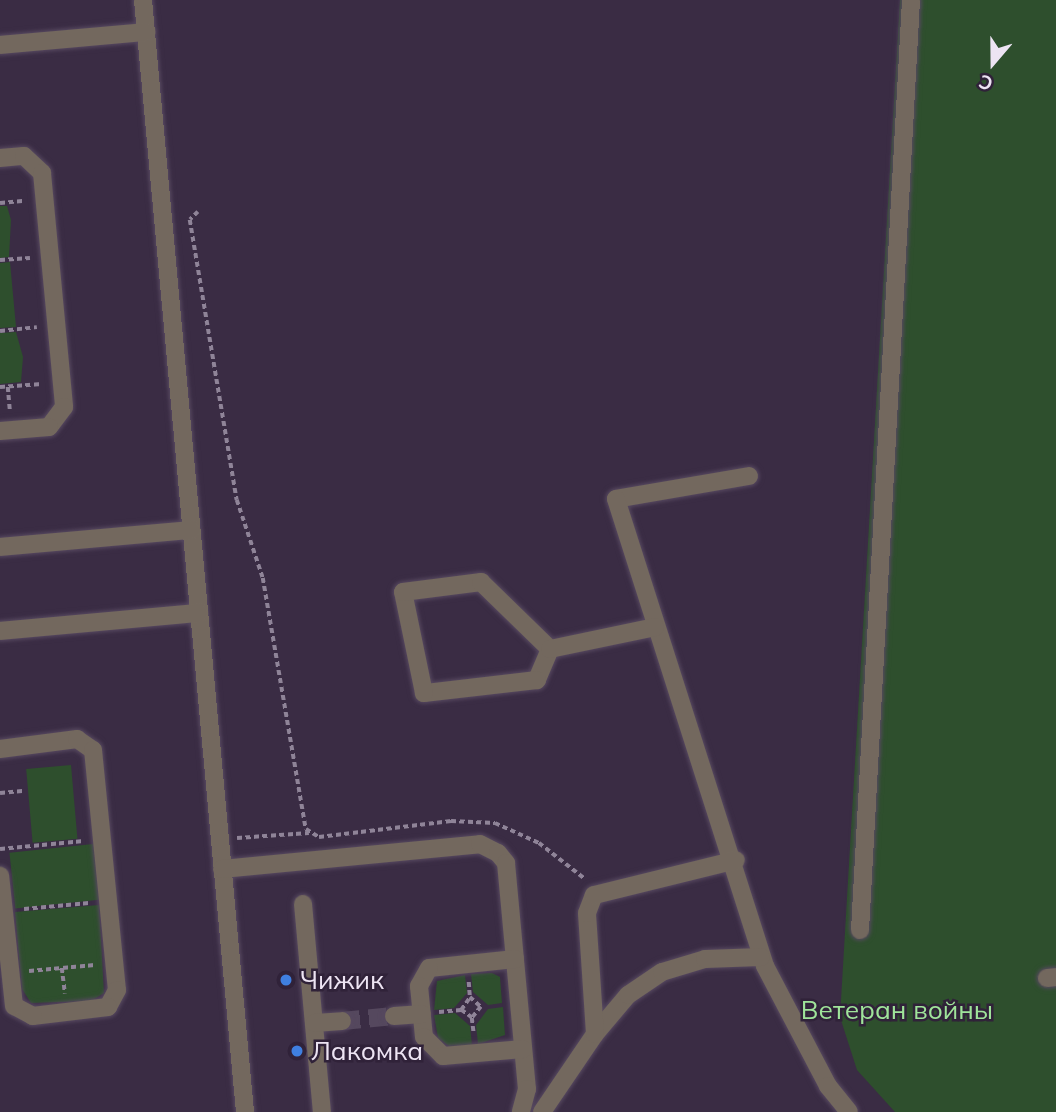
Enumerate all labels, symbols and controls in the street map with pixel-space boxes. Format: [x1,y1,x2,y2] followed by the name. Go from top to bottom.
[958,28,1028,98] north arrow
[976,69,996,96] text: С
[300,964,384,996] place label: Чижик
[278,972,294,988] marker: Чижик
[801,994,993,1026] park label: Ветеран войны
[311,1035,423,1067] place label: Лакомка
[289,1043,305,1059] marker: Лакомка

